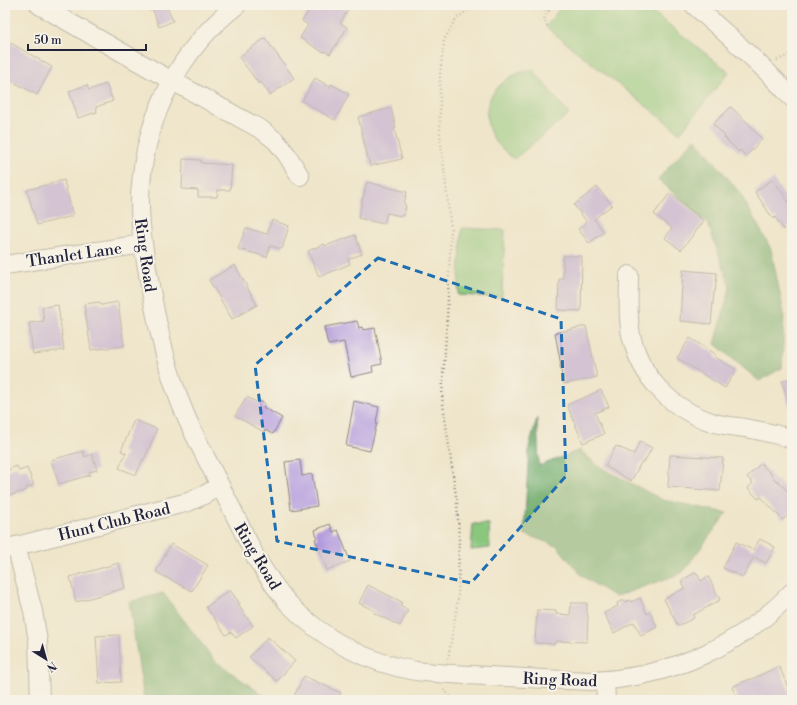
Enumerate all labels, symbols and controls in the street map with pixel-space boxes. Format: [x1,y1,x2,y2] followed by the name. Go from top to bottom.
[28,26,146,52] scale bar
[34,33,62,48] text: 50 m
[130,217,160,293] street label: Ring Road
[25,238,123,272] street label: Thanlet Lane
[56,498,172,546] street label: Hunt Club Road
[229,519,285,594] street label: Ring Road
[26,639,66,679] north arrow
[43,658,59,675] text: N
[522,669,598,691] street label: Ring Road

